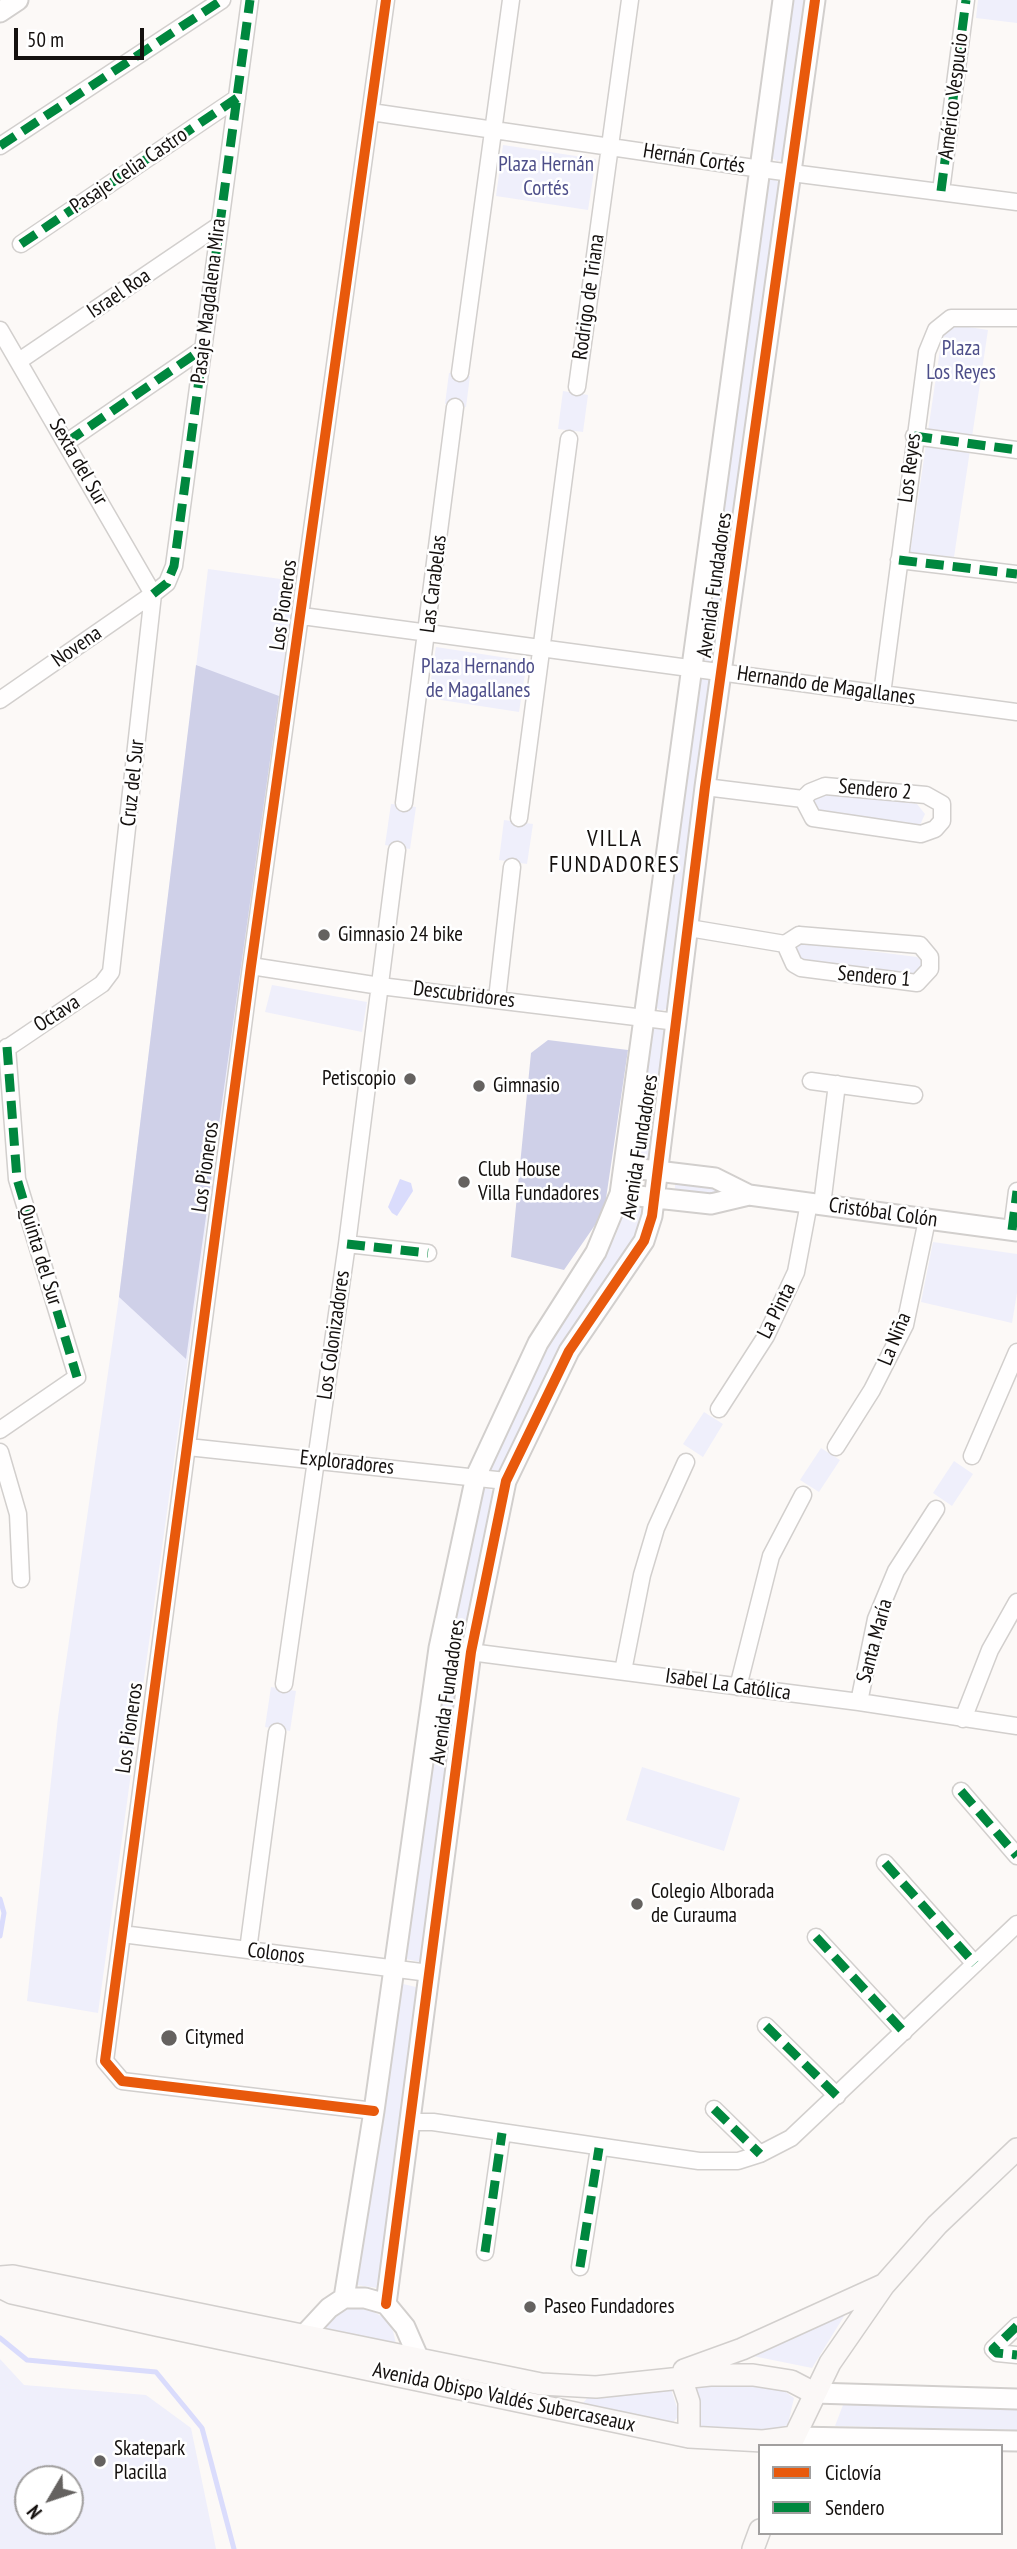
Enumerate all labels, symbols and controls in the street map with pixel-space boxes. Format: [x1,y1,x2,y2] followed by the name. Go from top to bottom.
[18,14,147,58] scale bar
[27,26,64,53] text: 50 m
[934,31,974,161] street label: Américo Vespucio
[66,123,192,219] street label: Pasaje Celia Castro
[641,139,747,179] street label: Hernán Cortés
[498,152,594,202] park label: Plaza Hernán Cortés
[186,217,232,385] street label: Pasaje Magdalena Mira
[568,233,610,361] street label: Rodrigo de Triana
[83,264,155,324] street label: Israel Roa
[926,336,996,386] park label: Plaza Los Reyes
[43,414,113,510] street label: Sexta del Sur
[893,432,927,504] street label: Los Reyes
[692,511,738,659] street label: Avenida Fundadores
[415,534,453,634] street label: Las Carabelas
[265,558,303,652] street label: Los Pioneros
[47,621,107,673] street label: Novena
[421,654,535,704] park label: Plaza Hernando de Magallanes
[735,661,917,711] street label: Hernando de Magallanes
[116,738,150,828] street label: Cruz del Sur
[837,774,913,806] street label: Sendero 2
[550,825,680,879] district label: VILLA FUNDADORES
[338,922,463,948] place label: Gimnasio 24 bike
[316,927,332,943] marker: Gimnasio 24 bike
[836,961,912,993] street label: Sendero 1
[412,976,516,1014] street label: Descubridores
[29,990,85,1038] street label: Octava
[322,1066,396,1092] place label: Petiscopio
[402,1071,418,1087] marker: Petiscopio
[493,1073,560,1099] place label: Gimnasio
[616,1073,664,1221] street label: Avenida Fundadores
[471,1078,487,1094] marker: Gimnasio
[187,1120,225,1214] street label: Los Pioneros
[478,1157,599,1207] place label: Club House Villa Fundadores
[456,1174,472,1190] marker: Club House Villa Fundadores
[827,1193,939,1233] street label: Cristóbal Colón
[13,1202,67,1308] street label: Quinta del Sur
[312,1269,356,1401] street label: Los Colonizadores
[752,1279,802,1343] street label: La Pinta
[873,1309,917,1369] street label: La Niña
[299,1446,395,1480] street label: Exploradores
[852,1596,898,1686] street label: Santa María
[425,1618,471,1766] street label: Avenida Fundadores
[664,1664,792,1706] street label: Isabel La Católica
[111,1681,149,1775] street label: Los Pioneros
[651,1879,774,1929] place label: Colegio Alborada de Curauma
[629,1896,645,1912] marker: Colegio Alborada de Curauma
[246,1938,306,1970] street label: Colonos
[185,2025,244,2051] place label: Citymed
[159,2028,179,2048] marker: Citymed
[544,2294,675,2320] place label: Paseo Fundadores
[522,2299,538,2315] marker: Paseo Fundadores
[370,2358,638,2438] street label: Avenida Obispo Valdés Subercaseaux
[114,2436,185,2486] place label: Skatepark Placilla
[758,2444,1003,2535] legend
[92,2453,108,2469] marker: Skatepark Placilla
[825,2459,882,2486] text: Ciclovía
[14,2465,84,2535] north arrow
[825,2494,884,2521] text: Sendero
[22,2500,47,2524] text: N

